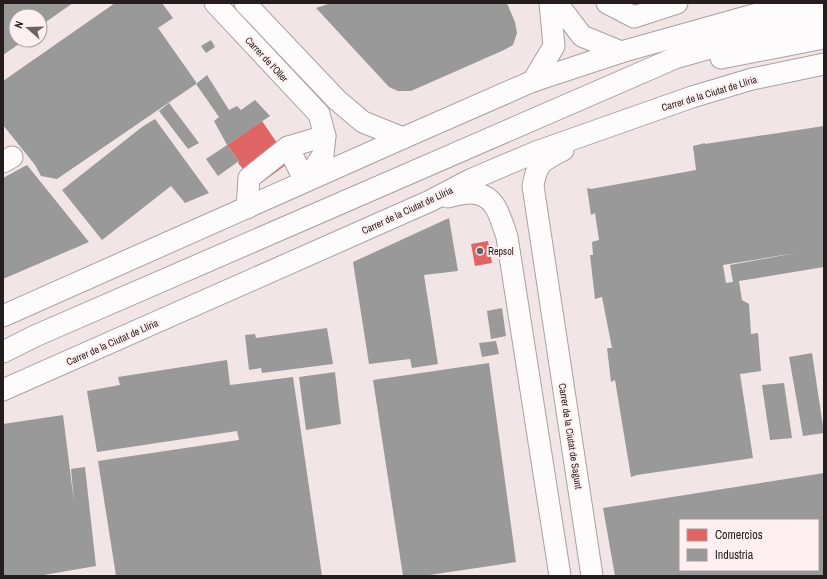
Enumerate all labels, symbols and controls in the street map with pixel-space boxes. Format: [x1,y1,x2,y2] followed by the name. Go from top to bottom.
[8,8,48,48] north arrow
[11,19,26,30] text: N
[242,34,291,85] street label: Carrer de l'Oller
[660,73,759,114] street label: Carrer de la Ciutat de Llíria
[359,183,455,237] street label: Carrer de la Ciutat de Llíria
[488,245,514,258] place label: Repsol
[475,246,485,256] marker: Repsol
[64,316,161,369] street label: Carrer de la Ciutat de Llíria
[556,382,585,491] street label: Carrer de la Ciutat de Sagunt
[679,519,819,571] legend
[715,527,763,543] text: Comercios
[715,547,754,563] text: Industria

